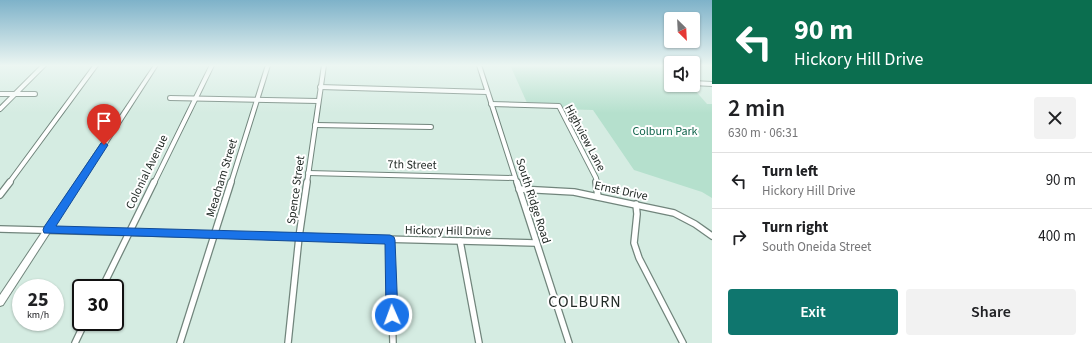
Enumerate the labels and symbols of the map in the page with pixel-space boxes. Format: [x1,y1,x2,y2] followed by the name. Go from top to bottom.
[664,12,700,48] north arrow
[560,102,610,174] street label: Highview Lane
[87,104,121,145] pin
[632,123,698,140] park label: Colburn Park
[122,132,172,212] street label: Colonial Avenue
[202,137,242,219] street label: Meacham Street
[283,155,309,225] street label: Spence Street
[387,156,437,174] street label: 7th Street
[511,156,555,246] street label: South Ridge Road
[593,177,649,205] street label: Ernst Drive
[405,222,491,240] street label: Hickory Hill Drive
[72,279,124,331] speed limit sign: 30
[548,291,622,313] district label: COLBURN
[371,294,413,336] position arrow

